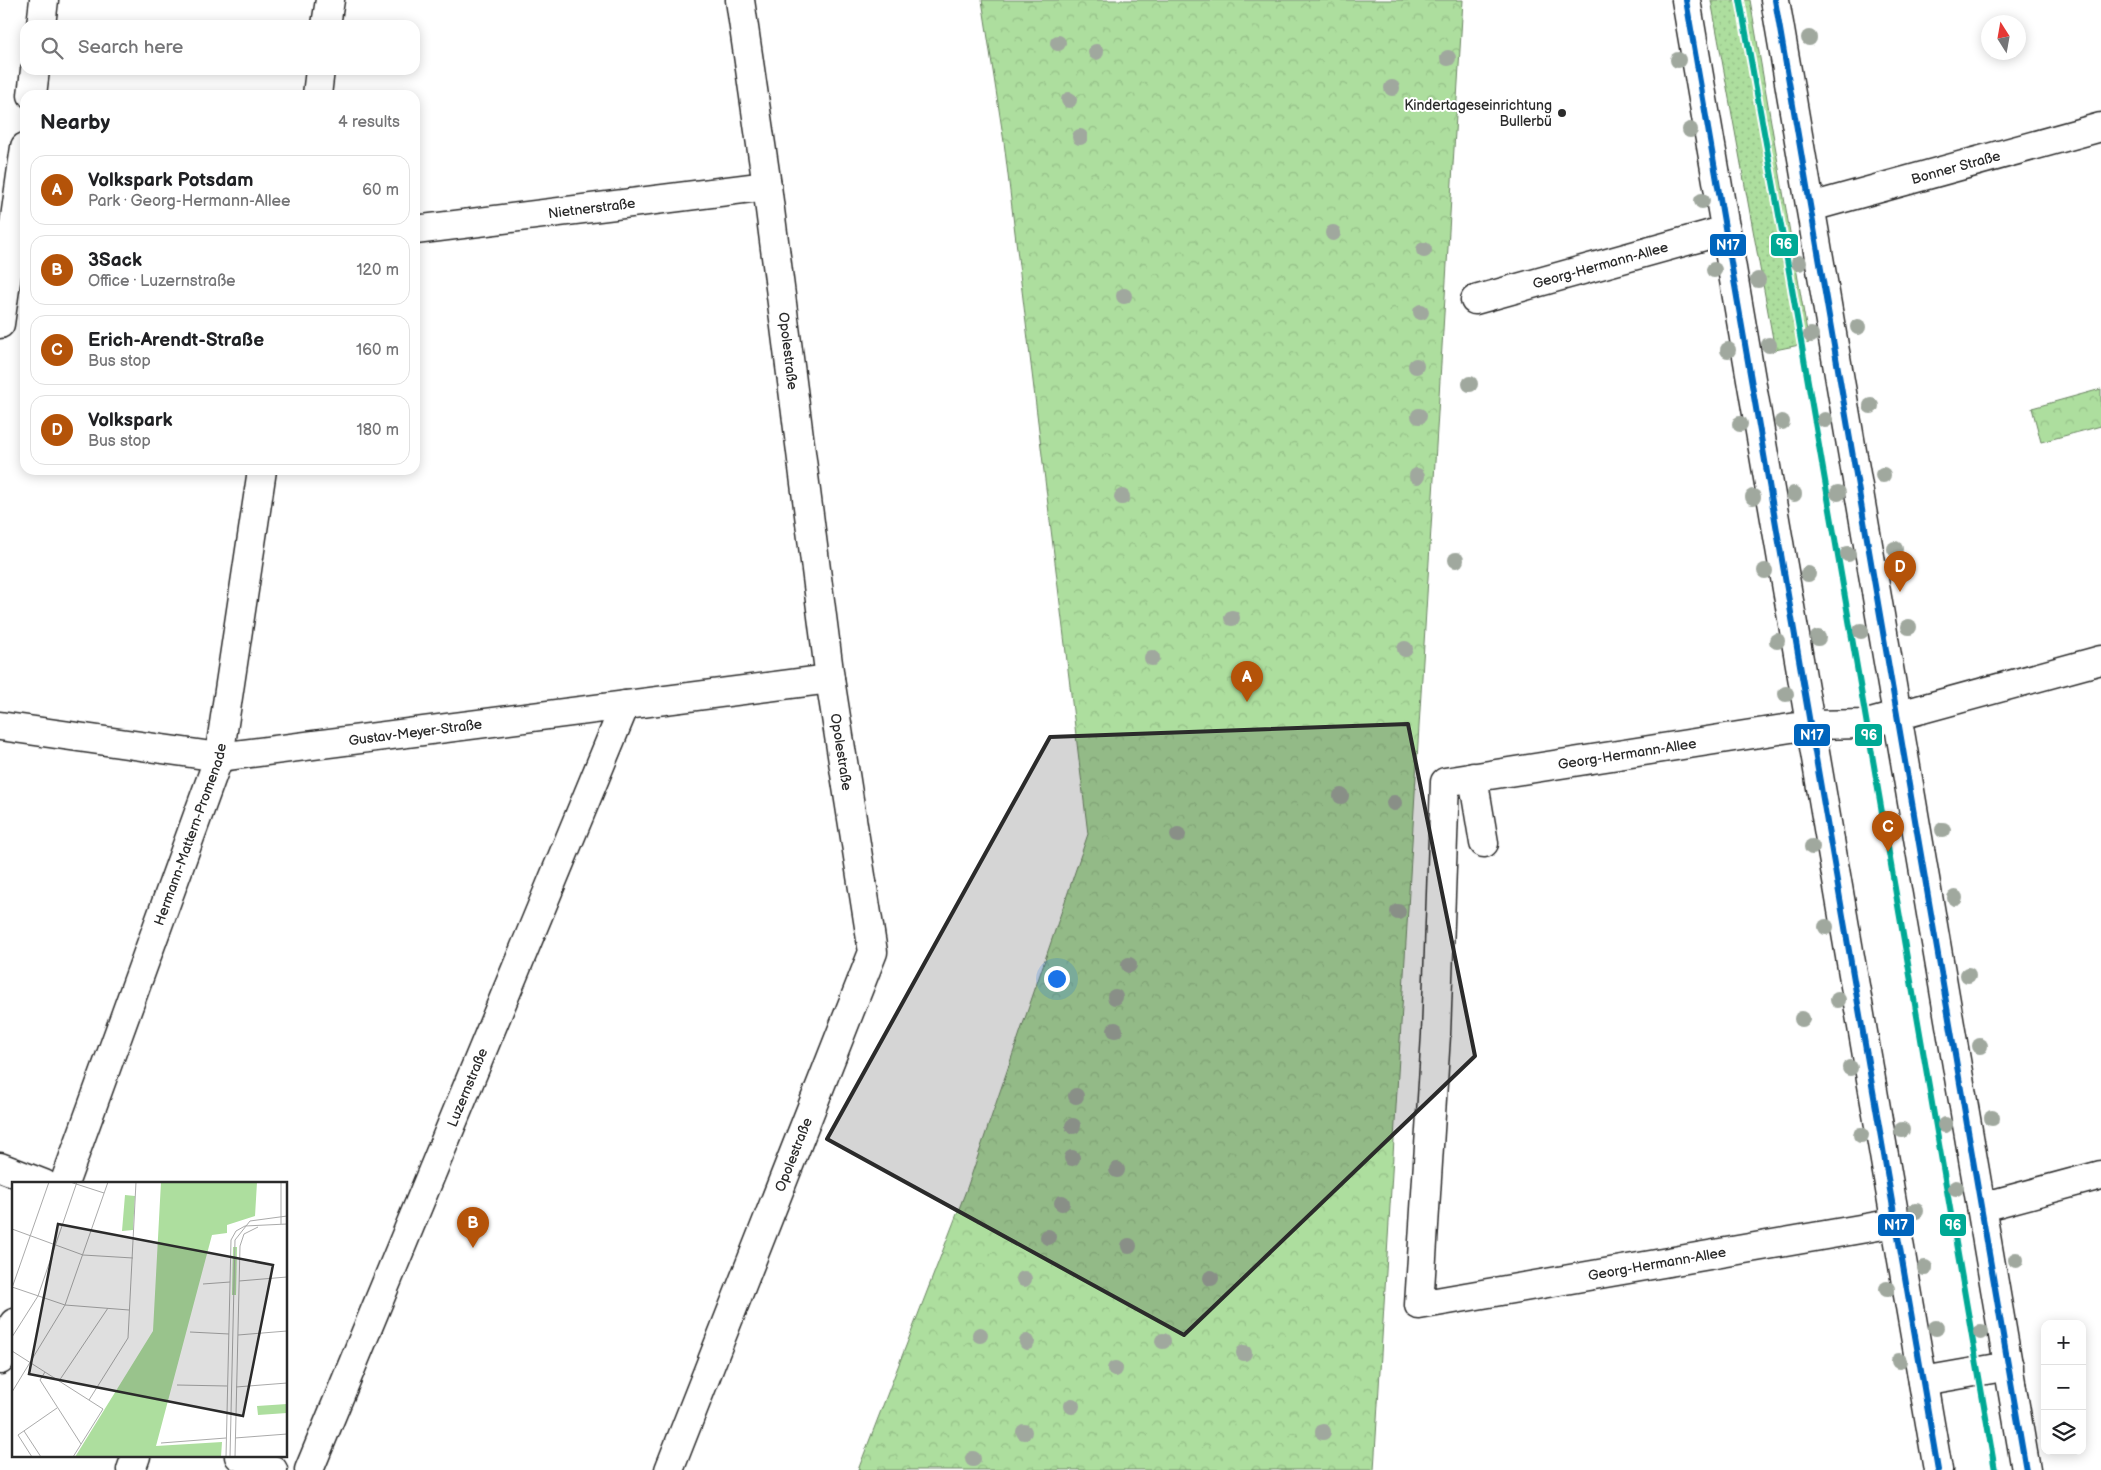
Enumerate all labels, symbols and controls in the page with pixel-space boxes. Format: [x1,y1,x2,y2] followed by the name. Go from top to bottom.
[1981,15,2026,60] north arrow
[20,20,420,75] search box
[38,34,66,62] icon: search
[78,36,183,59] text: Search here
[1404,97,1552,130] place label: Kindertageseinrichtung Bullerbü
[1556,107,1568,119] marker: Kindertageseinrichtung Bullerbü
[40,110,110,135] text: Nearby
[338,113,400,132] text: 4 results
[1909,147,2002,188] street label: Bonner Straße
[88,169,253,192] text: Volkspark Potsdam
[52,181,62,200] text: A
[362,181,399,200] text: 60 m
[88,192,290,211] text: Park · Georg-Hermann-Allee
[547,194,636,222] street label: Nietnerstraße
[1709,233,1747,257] line badge: N17
[1770,233,1799,257] line badge: 96
[1776,236,1792,253] text: 96
[1716,237,1740,254] text: N17
[1531,238,1670,292] street label: Georg-Hermann-Allee
[88,249,142,272] text: 3Sack
[51,261,63,280] text: B
[356,261,399,280] text: 120 m
[88,272,236,291] text: Office · Luzernstraße
[775,311,801,391] street label: Opolestraße
[88,329,264,352] text: Erich-Arendt-Straße
[51,341,63,360] text: C
[356,341,399,360] text: 160 m
[88,352,151,371] text: Bus stop
[88,409,172,432] text: Volkspark
[51,421,63,440] text: D
[357,421,399,440] text: 180 m
[88,432,151,451] text: Bus stop
[1884,551,1916,592] pin: D
[1231,661,1263,702] pin: A
[826,712,856,792] street label: Opolestraße
[347,715,483,749] street label: Gustav-Meyer-Straße
[1793,723,1831,747] line badge: N17
[1854,723,1883,747] line badge: 96
[1800,727,1824,744] text: N17
[1861,727,1877,744] text: 96
[1557,734,1698,773] street label: Georg-Hermann-Allee
[150,742,229,928] street label: Hermann-Mattern-Promenade
[1872,811,1904,852] pin: C
[1044,966,1070,992] your location
[443,1045,491,1129] street label: Luzernstraße
[771,1115,815,1194] street label: Opolestraße
[12,1182,288,1458] inset map
[457,1207,489,1248] pin: B
[1877,1213,1915,1237] line badge: N17
[1939,1213,1967,1237] line badge: 96
[1884,1217,1908,1234] text: N17
[1945,1217,1961,1234] text: 96
[1587,1243,1727,1285] street label: Georg-Hermann-Allee
[2041,1320,2086,1455] map controls
[2041,1320,2086,1365] button: +
[2041,1365,2086,1410] button: −
[2041,1410,2086,1455] button: layers

